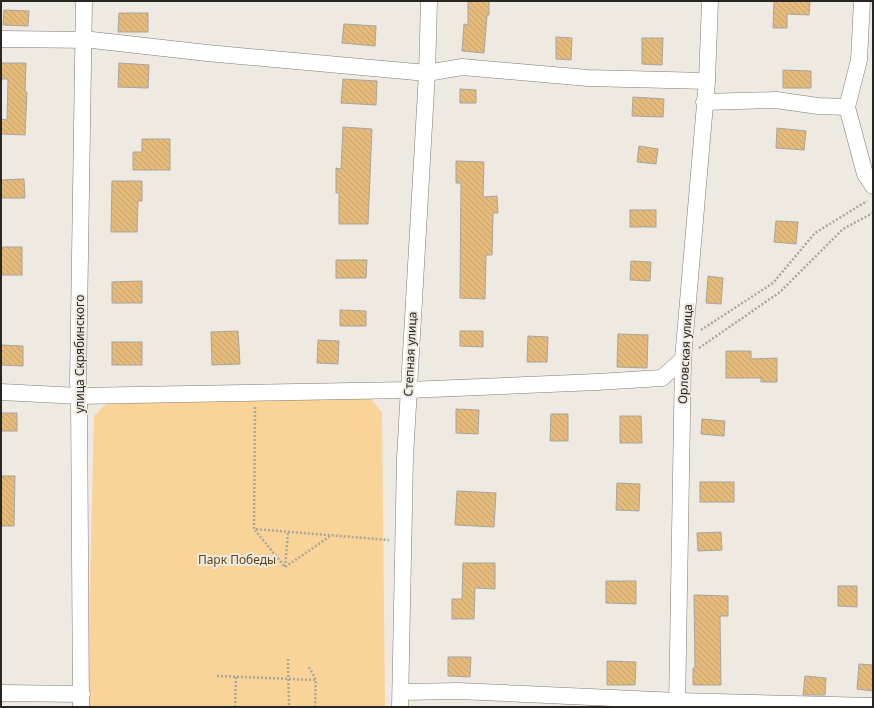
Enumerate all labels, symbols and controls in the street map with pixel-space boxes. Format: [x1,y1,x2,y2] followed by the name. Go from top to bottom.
[71,295,88,413] street label: улица Скрябинского
[674,304,696,404] street label: Орловская улица
[399,311,421,397] street label: Степная улица
[198,551,276,568] park label: Парк Победы

